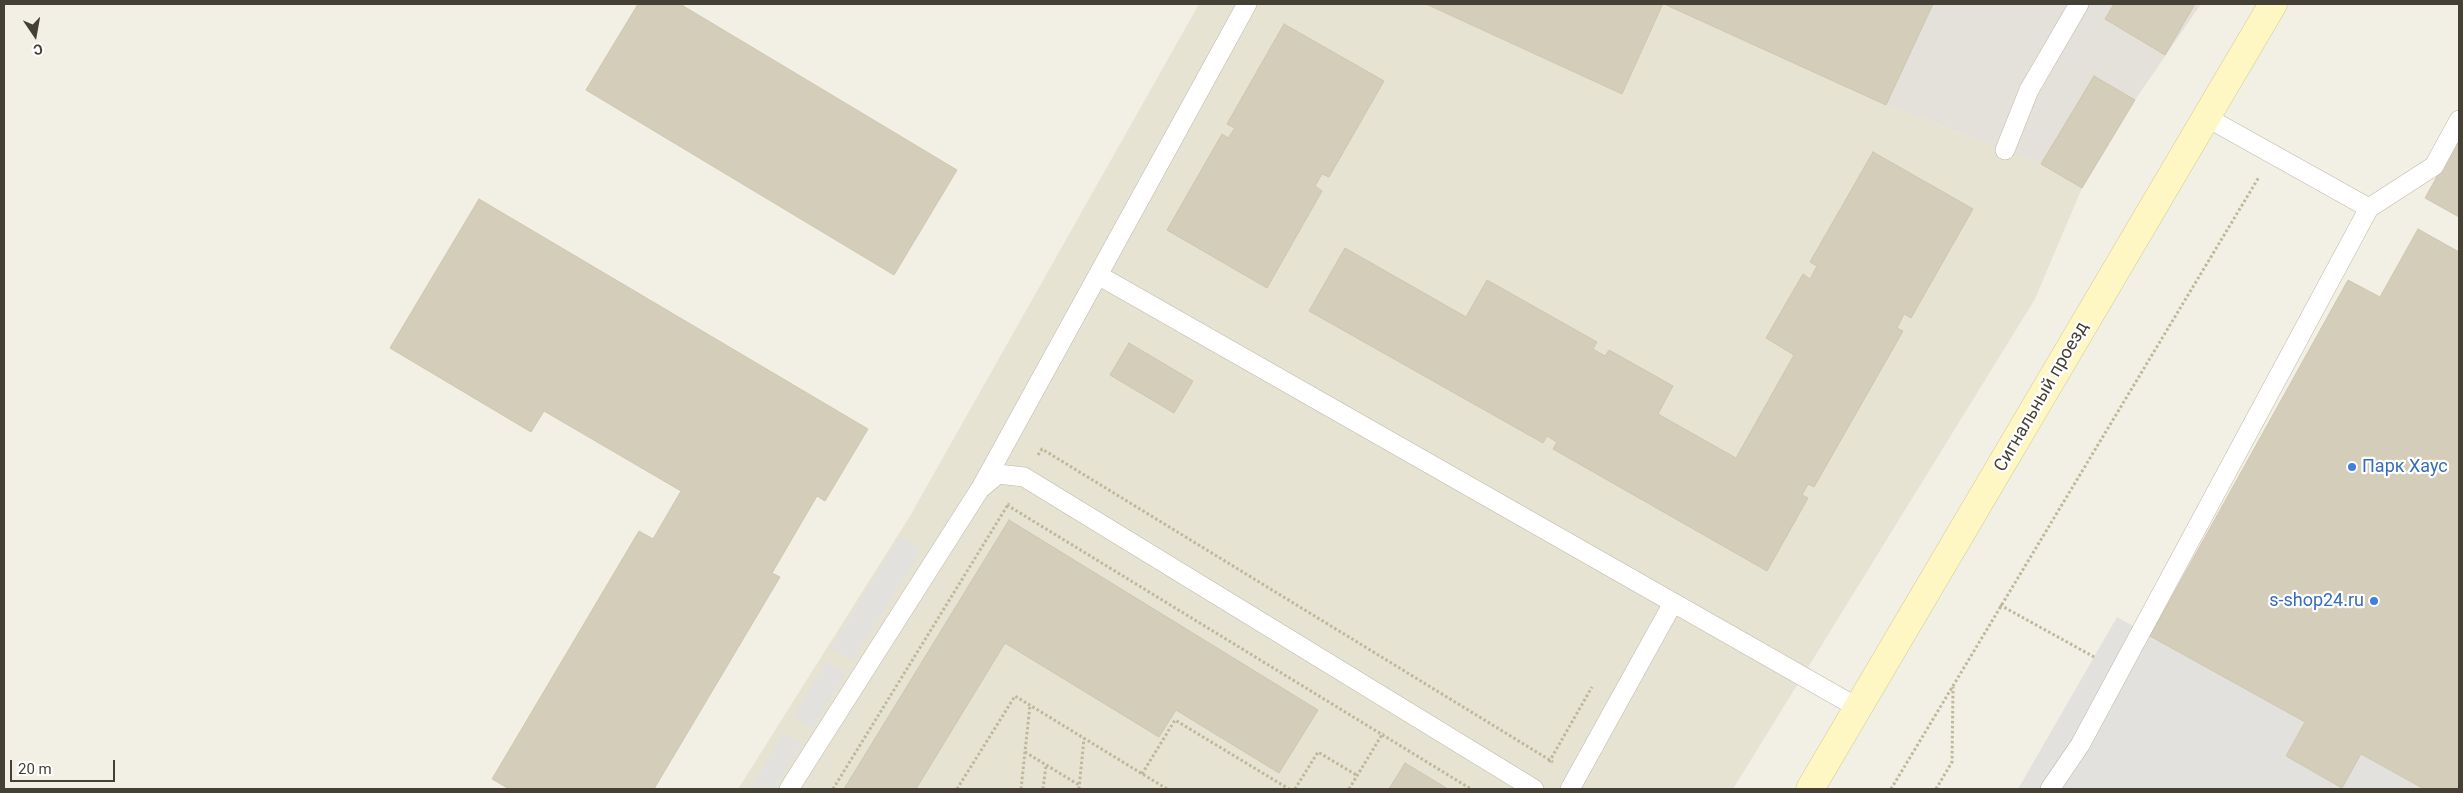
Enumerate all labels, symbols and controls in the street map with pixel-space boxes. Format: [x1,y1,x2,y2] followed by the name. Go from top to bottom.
[10,10,60,60] north arrow
[32,41,44,58] text: С
[1990,318,2094,476] street label: Сигнальный проезд
[2362,456,2448,478] place label: Парк Хаус
[2346,461,2358,473] marker: Парк Хаус
[2269,590,2364,612] place label: s-shop24.ru
[2368,595,2380,607] marker: s-shop24.ru
[12,750,118,782] scale bar
[18,760,52,778] text: 20 m

